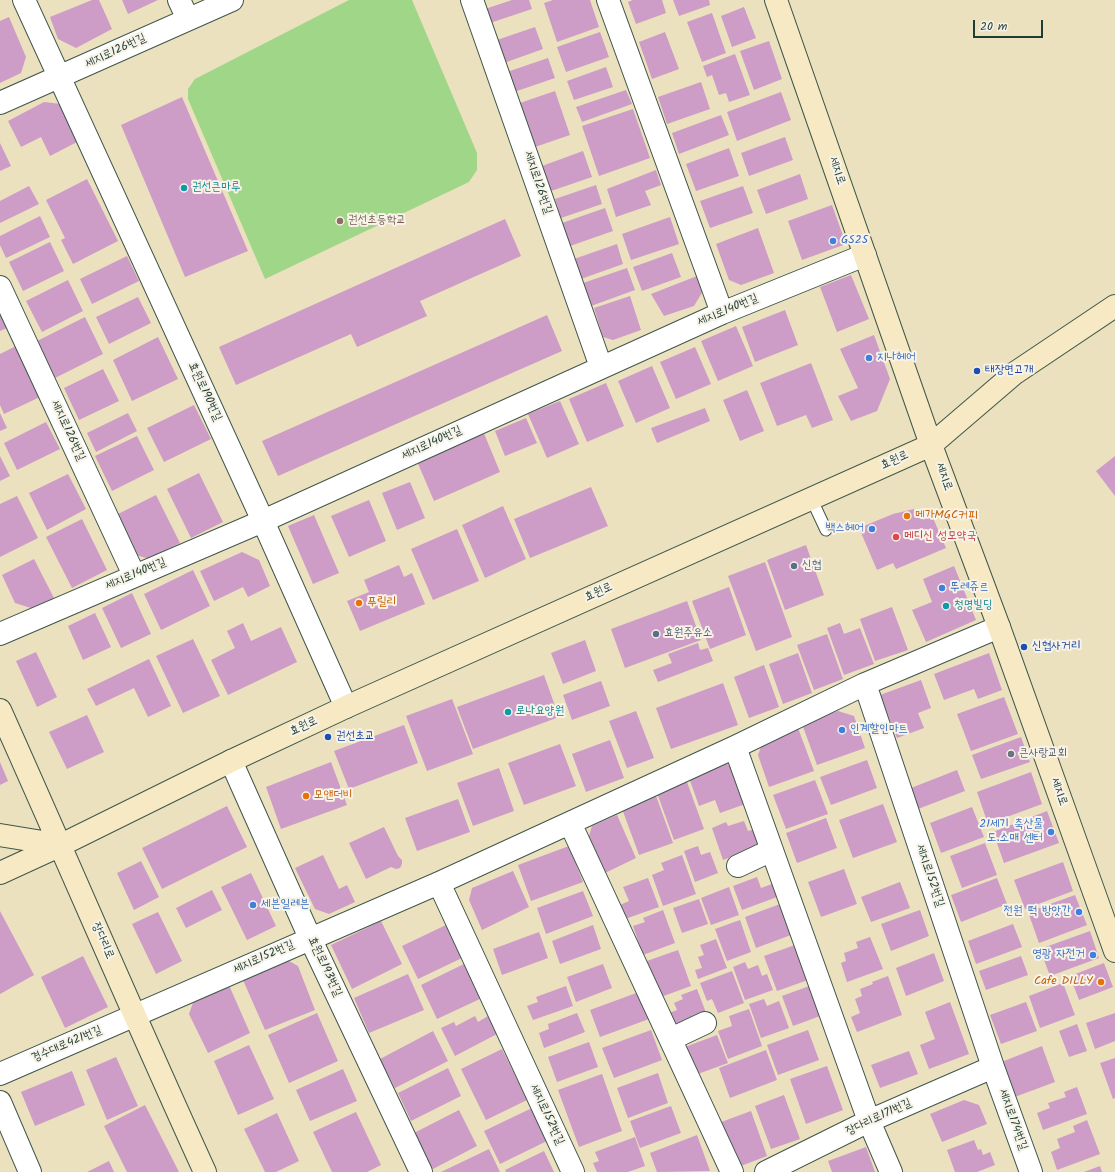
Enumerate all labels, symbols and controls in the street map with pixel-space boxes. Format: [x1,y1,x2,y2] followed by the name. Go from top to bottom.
[975,12,1045,38] scale bar
[980,17,1007,36] text: 20 m
[83,32,149,72] street label: 세지로126번길
[519,150,555,216] street label: 세지로126번길
[824,155,848,187] street label: 세지로
[192,181,240,195] place label: 권선큰마루
[179,183,189,193] marker: 권선큰마루
[348,214,406,228] place label: 권선초등학교
[335,216,345,226] marker: 권선초등학교
[841,234,868,248] place label: GS25
[828,236,838,246] marker: GS25
[695,292,761,330] street label: 세지로140번길
[877,351,916,365] place label: 지나헤어
[864,353,874,363] marker: 지나헤어
[184,360,224,424] street label: 효원로190번길
[985,364,1033,378] place label: 태장면고개
[972,366,982,376] marker: 태장면고개
[47,398,87,464] street label: 세지로126번길
[400,424,464,464] street label: 세지로140번길
[879,449,911,473] street label: 효원로
[931,461,955,493] street label: 세지로
[915,509,978,523] place label: 메가MGC커피
[902,511,912,521] marker: 메가MGC커피
[825,522,864,536] place label: 백스헤어
[867,524,877,534] marker: 백스헤어
[904,530,976,544] place label: 메디신 성모약국
[891,532,901,542] marker: 메디신 성모약국
[103,556,169,594] street label: 세지로140번길
[802,559,821,573] place label: 신협
[789,561,799,571] marker: 신협
[583,581,615,605] street label: 효원로
[950,581,989,595] place label: 뚜레쥬르
[937,583,947,593] marker: 뚜레쥬르
[367,596,396,610] place label: 푸릴리
[354,598,364,608] marker: 푸릴리
[954,599,993,613] place label: 청명빌딩
[941,601,951,611] marker: 청명빌딩
[664,627,712,641] place label: 효원주유소
[651,629,661,639] marker: 효원주유소
[1032,640,1080,654] place label: 신협사거리
[1019,642,1029,652] marker: 신협사거리
[516,705,564,719] place label: 로나요양원
[503,707,513,717] marker: 로나요양원
[288,714,320,740] street label: 효원로
[850,723,908,737] place label: 인계할인마트
[837,725,847,735] marker: 인계할인마트
[336,730,375,744] place label: 권선초교
[323,732,333,742] marker: 권선초교
[1019,747,1067,761] place label: 큰사랑교회
[1006,749,1016,759] marker: 큰사랑교회
[1046,776,1070,808] street label: 세지로
[314,789,353,803] place label: 모앤더비
[301,791,311,801] marker: 모앤더비
[979,818,1043,846] place label: 21세기 축산물 도.소매 센터
[1046,827,1056,837] marker: 21세기 축산물 도.소매 센터
[912,843,946,909] street label: 세지로152번길
[261,898,309,912] place label: 세븐일레븐
[248,900,258,910] marker: 세븐일레븐
[1003,905,1071,919] place label: 전원 떡 방앗간
[1074,907,1084,917] marker: 전원 떡 방앗간
[88,920,116,962] street label: 장다리로
[304,935,344,999] street label: 효원로193번길
[231,938,297,978] street label: 세지로152번길
[1032,948,1085,962] place label: 영광 자전거
[1088,950,1098,960] marker: 영광 자전거
[1034,975,1093,989] place label: Cafe DILLY
[1096,977,1106,987] marker: Cafe DILLY
[30,1024,104,1066] street label: 경수대로421번길
[526,1082,566,1148] street label: 세지로152번길
[994,1087,1030,1153] street label: 세지로174번길
[844,1096,914,1140] street label: 장다리로171번길

